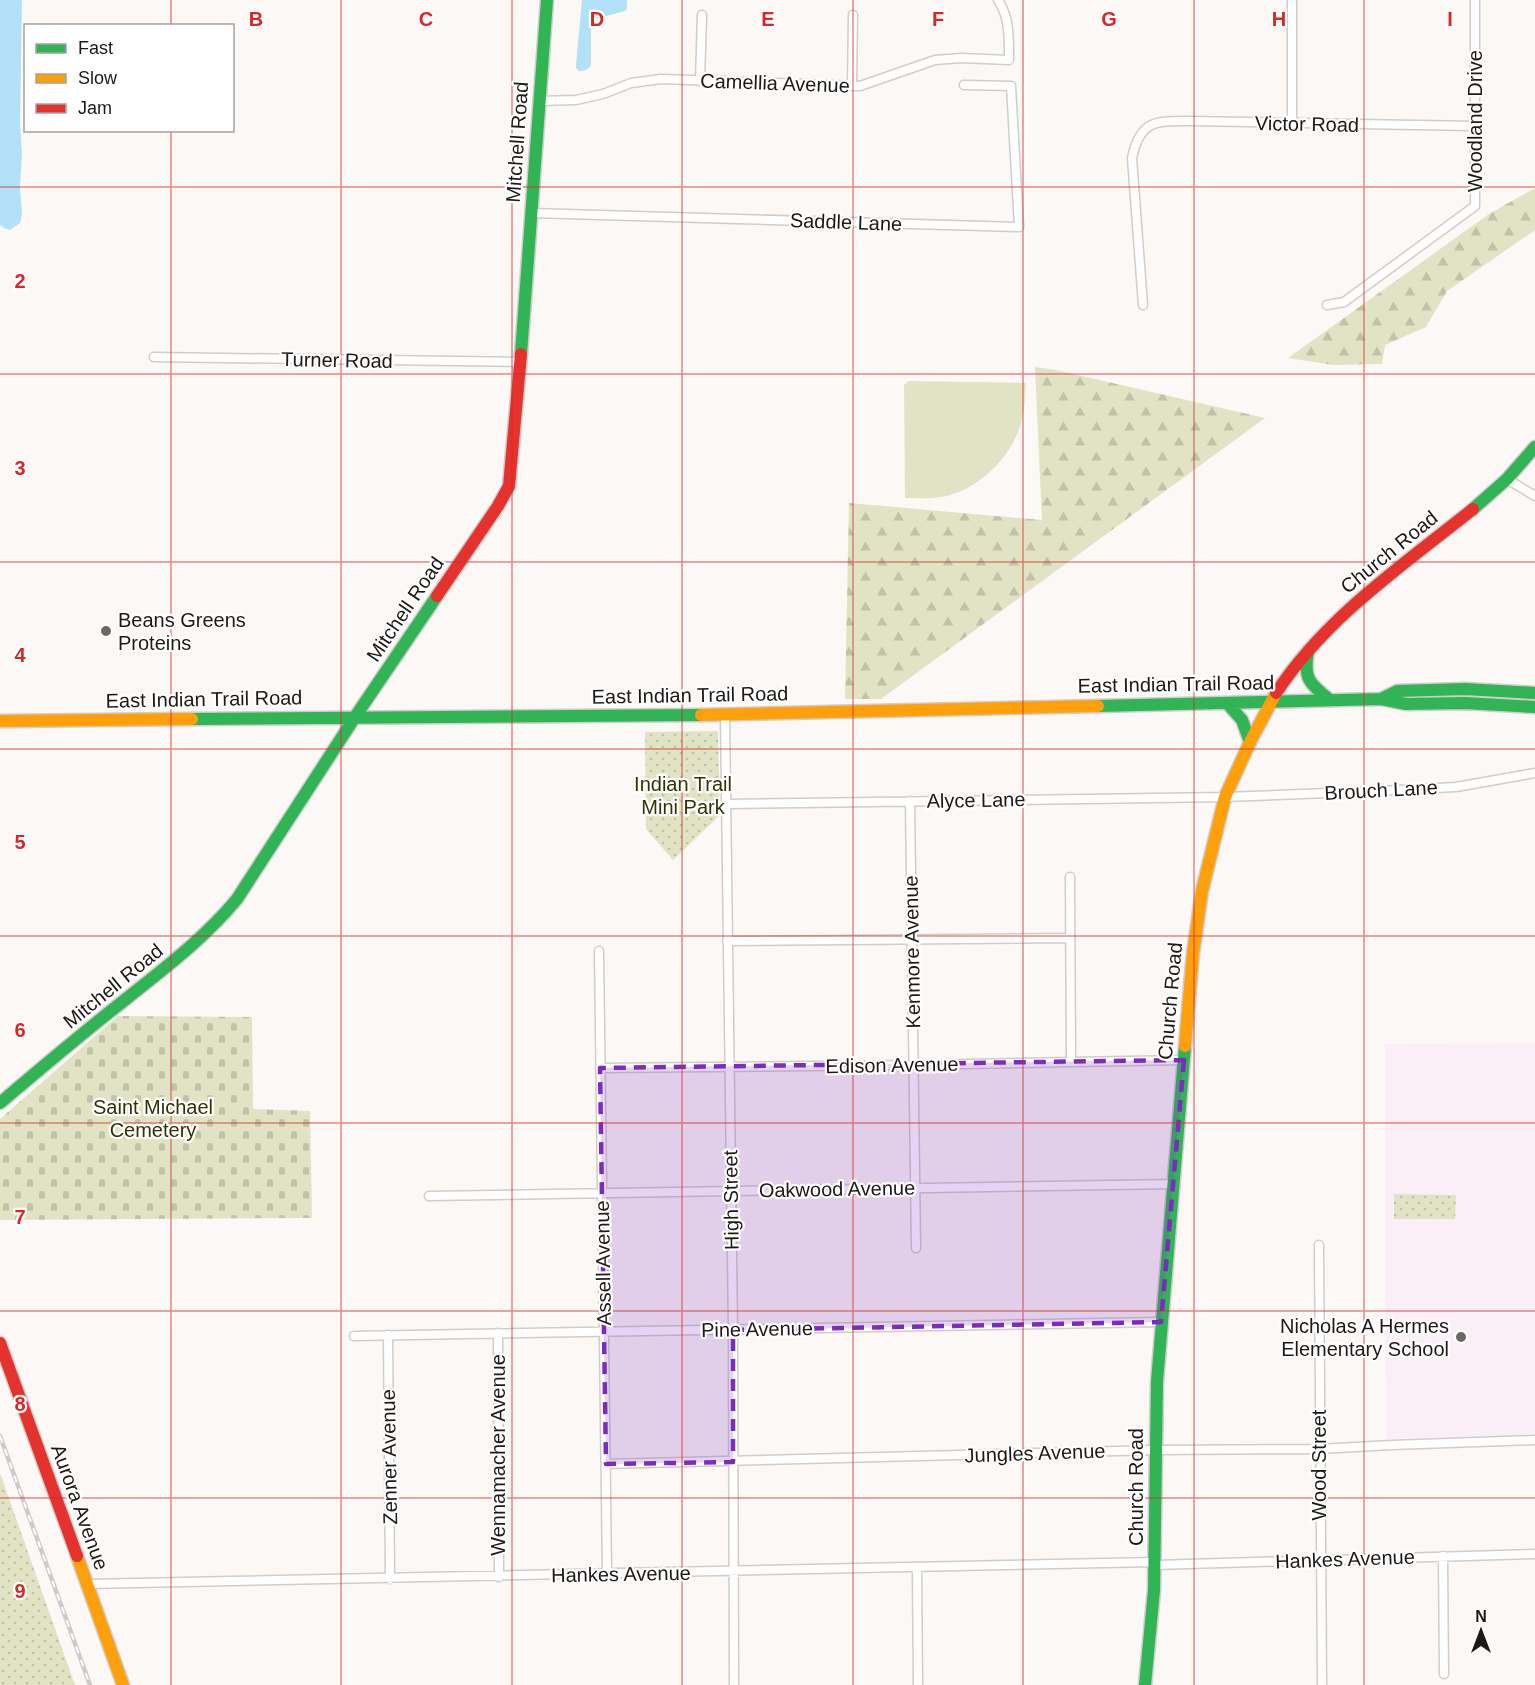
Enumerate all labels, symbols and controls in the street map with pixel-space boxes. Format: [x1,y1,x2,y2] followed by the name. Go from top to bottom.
[249,8,263,30] text: B
[419,8,433,30] text: C
[590,8,604,30] text: D
[761,8,775,30] text: E
[932,8,944,30] text: F
[1101,8,1117,30] text: G
[1272,8,1286,30] text: H
[1447,8,1453,30] text: I
[24,24,234,132] legend
[78,38,113,58] text: Fast
[1464,50,1486,192] street label: Woodland Drive
[78,68,118,88] text: Slow
[700,69,850,97] street label: Camellia Avenue
[502,81,532,203] street label: Mitchell Road
[78,98,112,118] text: Jam
[1255,112,1359,136] street label: Victor Road
[789,209,903,235] street label: Saddle Lane
[14,270,26,292] text: 2
[281,348,393,372] street label: Turner Road
[14,457,26,479] text: 3
[1336,506,1442,598] street label: Church Road
[362,553,448,665] street label: Mitchell Road
[118,609,246,654] place label: Beans Greens Proteins
[99,624,113,638] marker: Beans Greens Proteins
[14,644,26,666] text: 4
[1077,671,1275,697] street label: East Indian Trail Road
[591,682,789,708] street label: East Indian Trail Road
[105,686,303,712] street label: East Indian Trail Road
[634,773,732,818] park label: Indian Trail Mini Park
[1324,776,1438,804] street label: Brouch Lane
[926,788,1026,812] street label: Alyce Lane
[14,831,26,853] text: 5
[900,875,924,1029] street label: Kenmore Avenue
[59,939,167,1033] street label: Mitchell Road
[1154,941,1186,1061] street label: Church Road
[14,1019,26,1041] text: 6
[825,1053,959,1077] street label: Edison Avenue
[93,1096,213,1141] park label: Saint Michael Cemetery
[719,1149,743,1250] street label: High Street
[759,1177,915,1201] street label: Oakwood Avenue
[591,1200,615,1326] street label: Assell Avenue
[14,1206,26,1228] text: 7
[1280,1315,1449,1360] place label: Nicholas A Hermes Elementary School
[701,1317,813,1341] street label: Pine Avenue
[1454,1330,1468,1344] marker: Nicholas A Hermes Elementary School
[487,1354,509,1556] street label: Wennamacher Avenue
[377,1389,401,1525] street label: Zenner Avenue
[14,1393,26,1415] text: 8
[1308,1409,1330,1520] street label: Wood Street
[1125,1428,1147,1546] street label: Church Road
[964,1440,1106,1466] street label: Jungles Avenue
[47,1441,113,1573] street label: Aurora Avenue
[1275,1546,1415,1572] street label: Hankes Avenue
[551,1562,691,1586] street label: Hankes Avenue
[14,1580,26,1602] text: 9
[1451,1601,1511,1661] north arrow
[1475,1608,1487,1625] text: N

